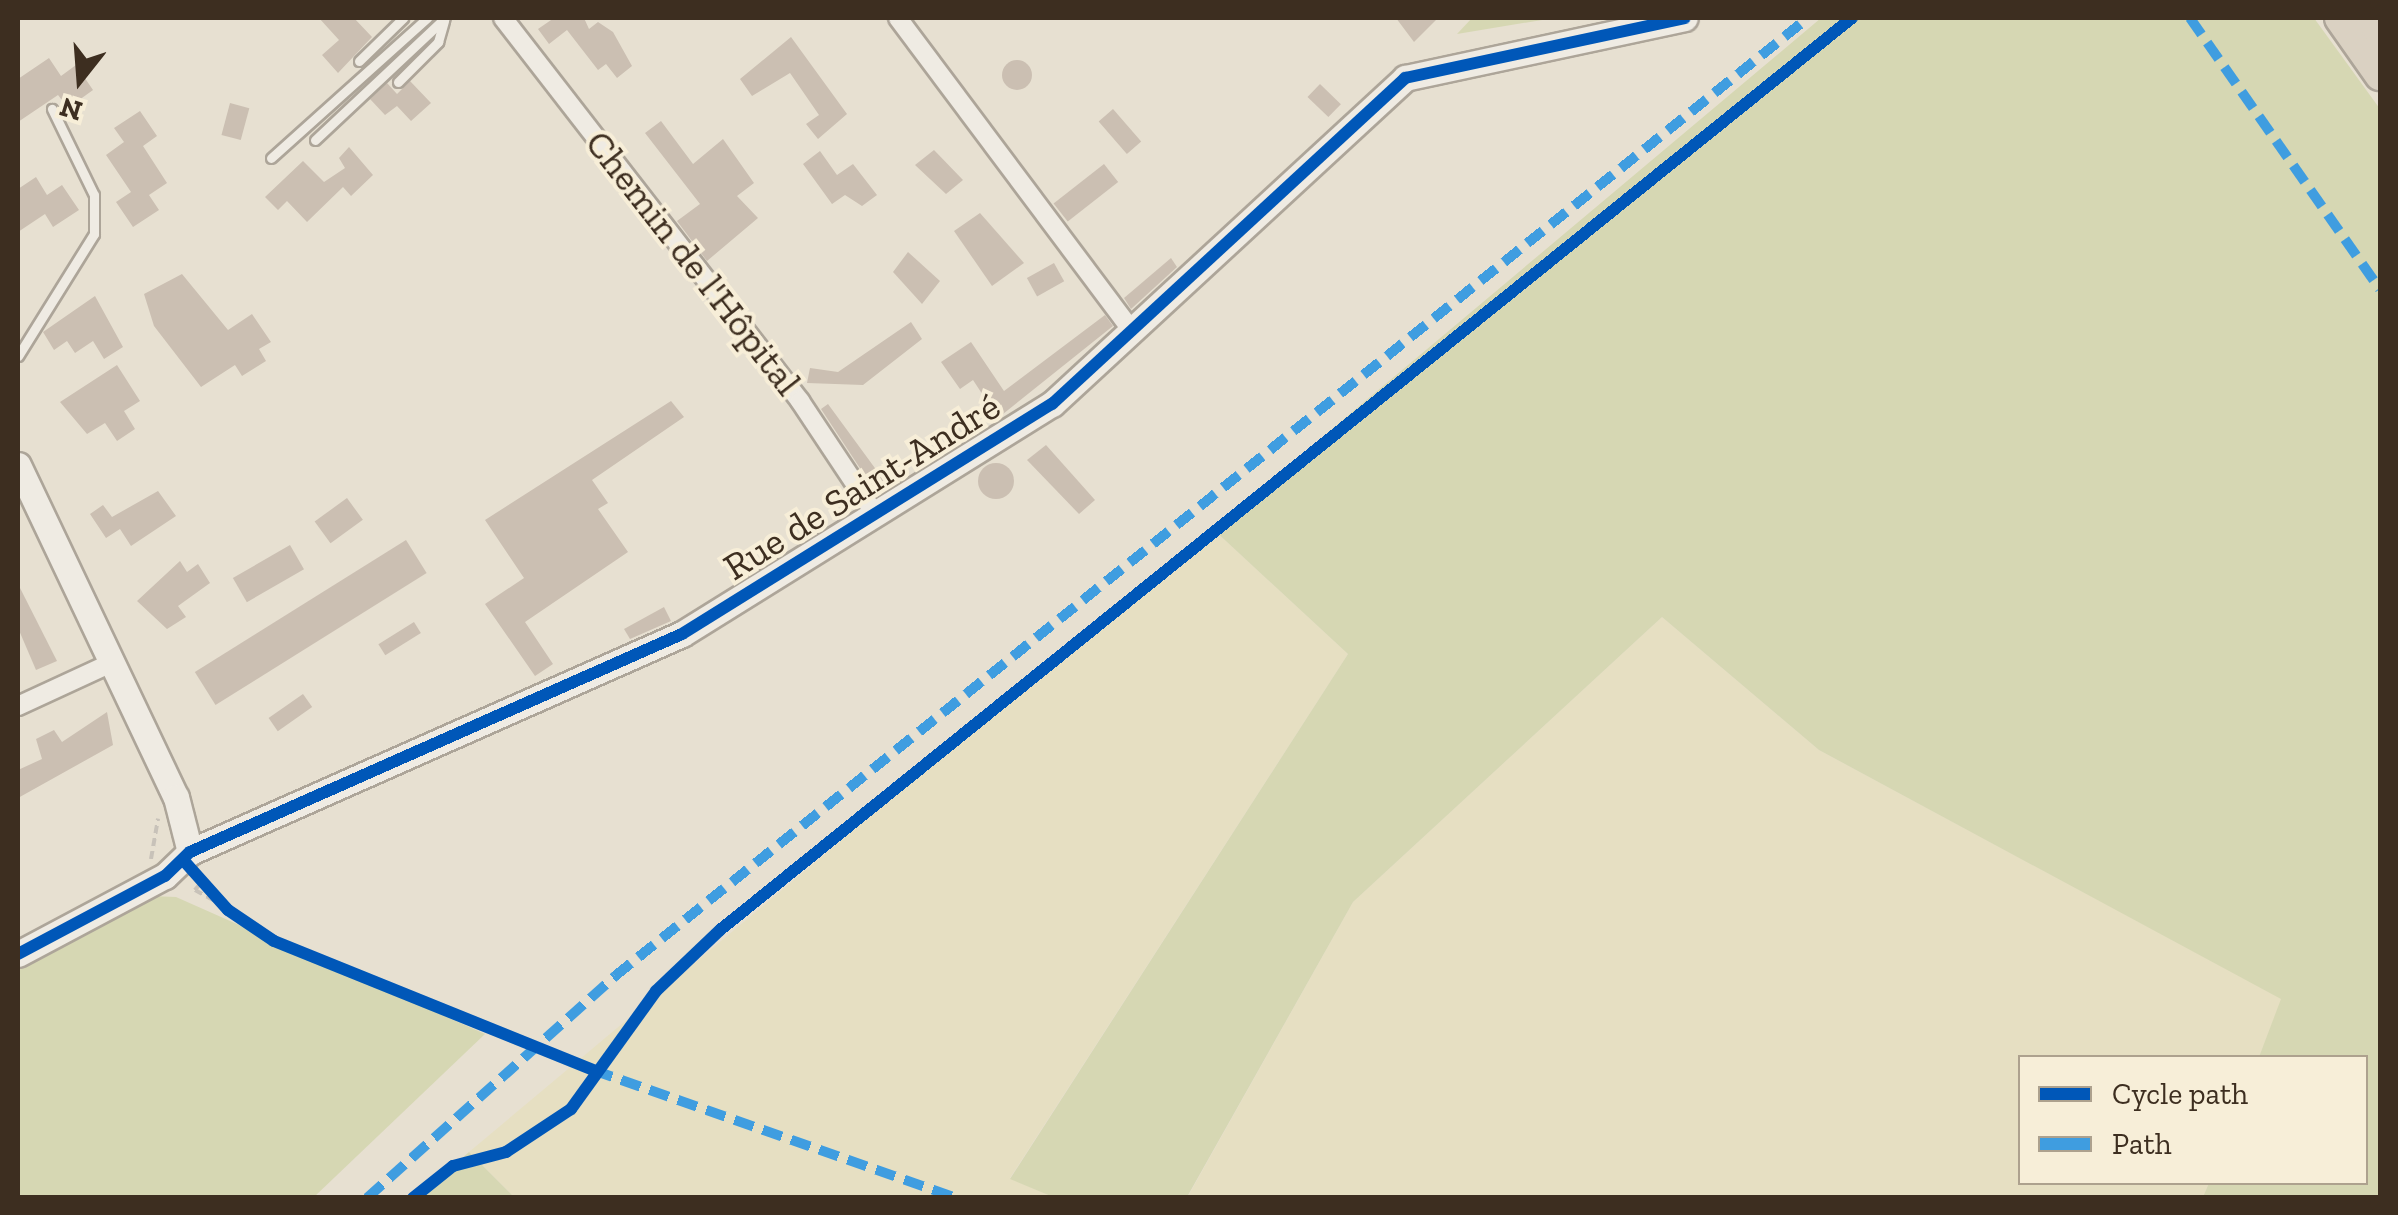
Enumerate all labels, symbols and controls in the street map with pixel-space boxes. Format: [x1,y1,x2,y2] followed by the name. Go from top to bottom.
[30,30,130,130] north arrow
[56,90,86,128] text: N
[576,122,810,404] street label: Chemin de l'Hôpital
[716,384,1008,590] street label: Rue de Saint-André
[2018,1055,2368,1185] legend
[2112,1076,2248,1112] text: Cycle path
[2112,1126,2171,1162] text: Path

